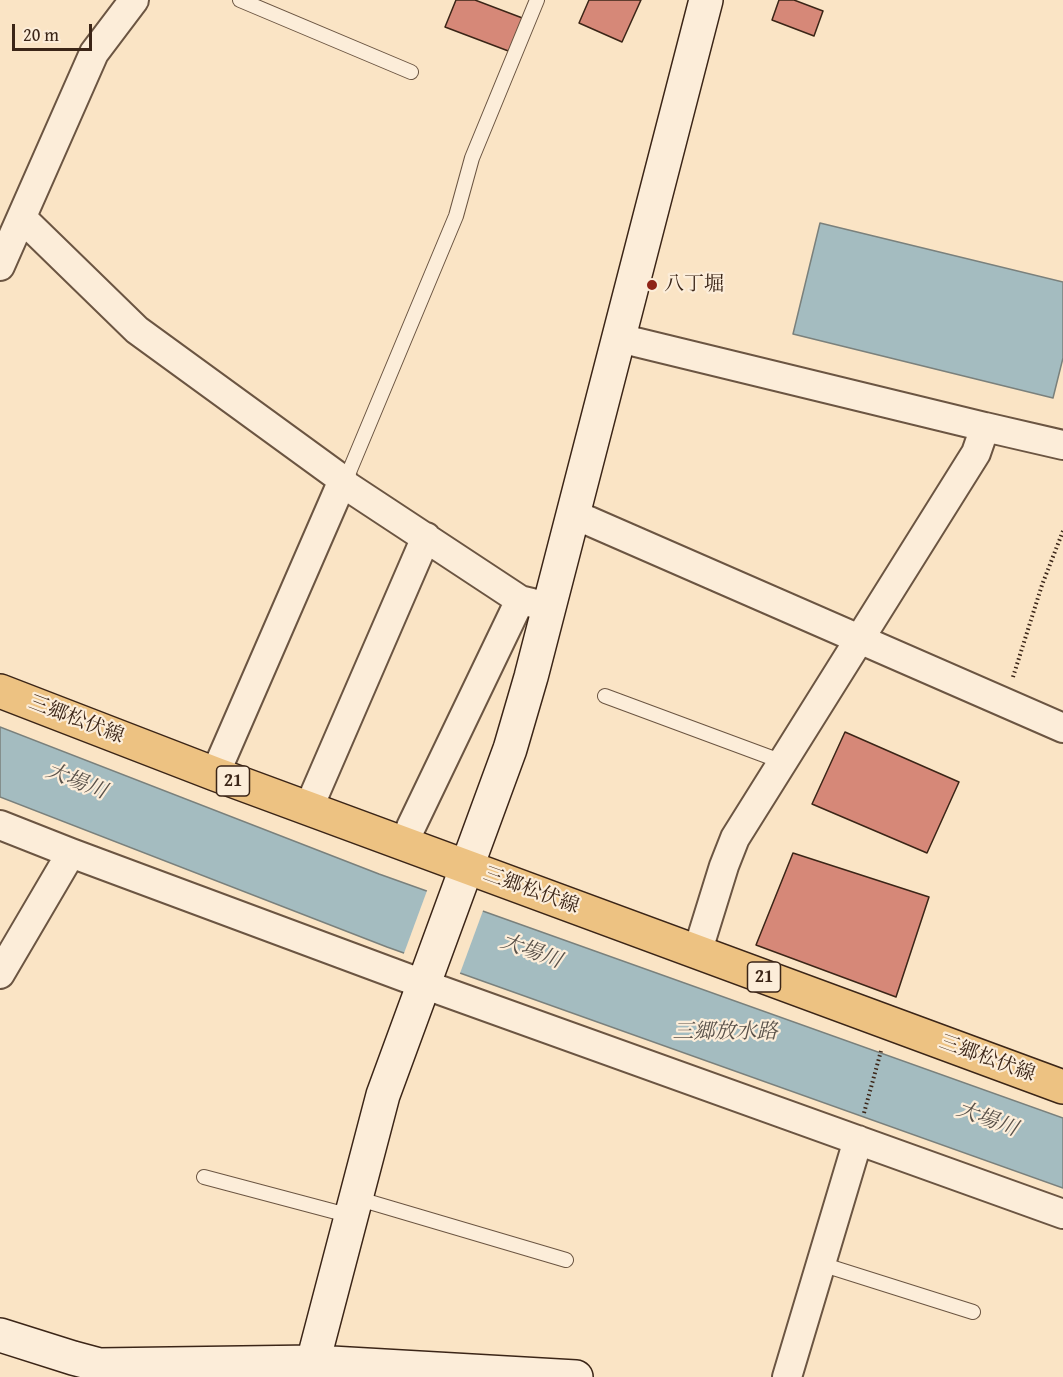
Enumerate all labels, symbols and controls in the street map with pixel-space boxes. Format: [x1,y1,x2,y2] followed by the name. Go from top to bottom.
[15,12,94,50] scale bar
[23,21,59,48] text: 20 m
[664,273,724,297] place label: 八丁堀
[645,278,659,292] marker: 八丁堀
[25,691,127,749] street label: 三郷松伏線
[42,759,110,805] water label: 大場川
[216,766,250,796] road number: 21
[480,863,582,919] street label: 三郷松伏線
[497,929,565,975] water label: 大場川
[748,962,780,992] road number: 21
[673,1020,777,1046] water label: 三郷放水路
[936,1031,1038,1087] street label: 三郷松伏線
[953,1097,1021,1143] water label: 大場川

